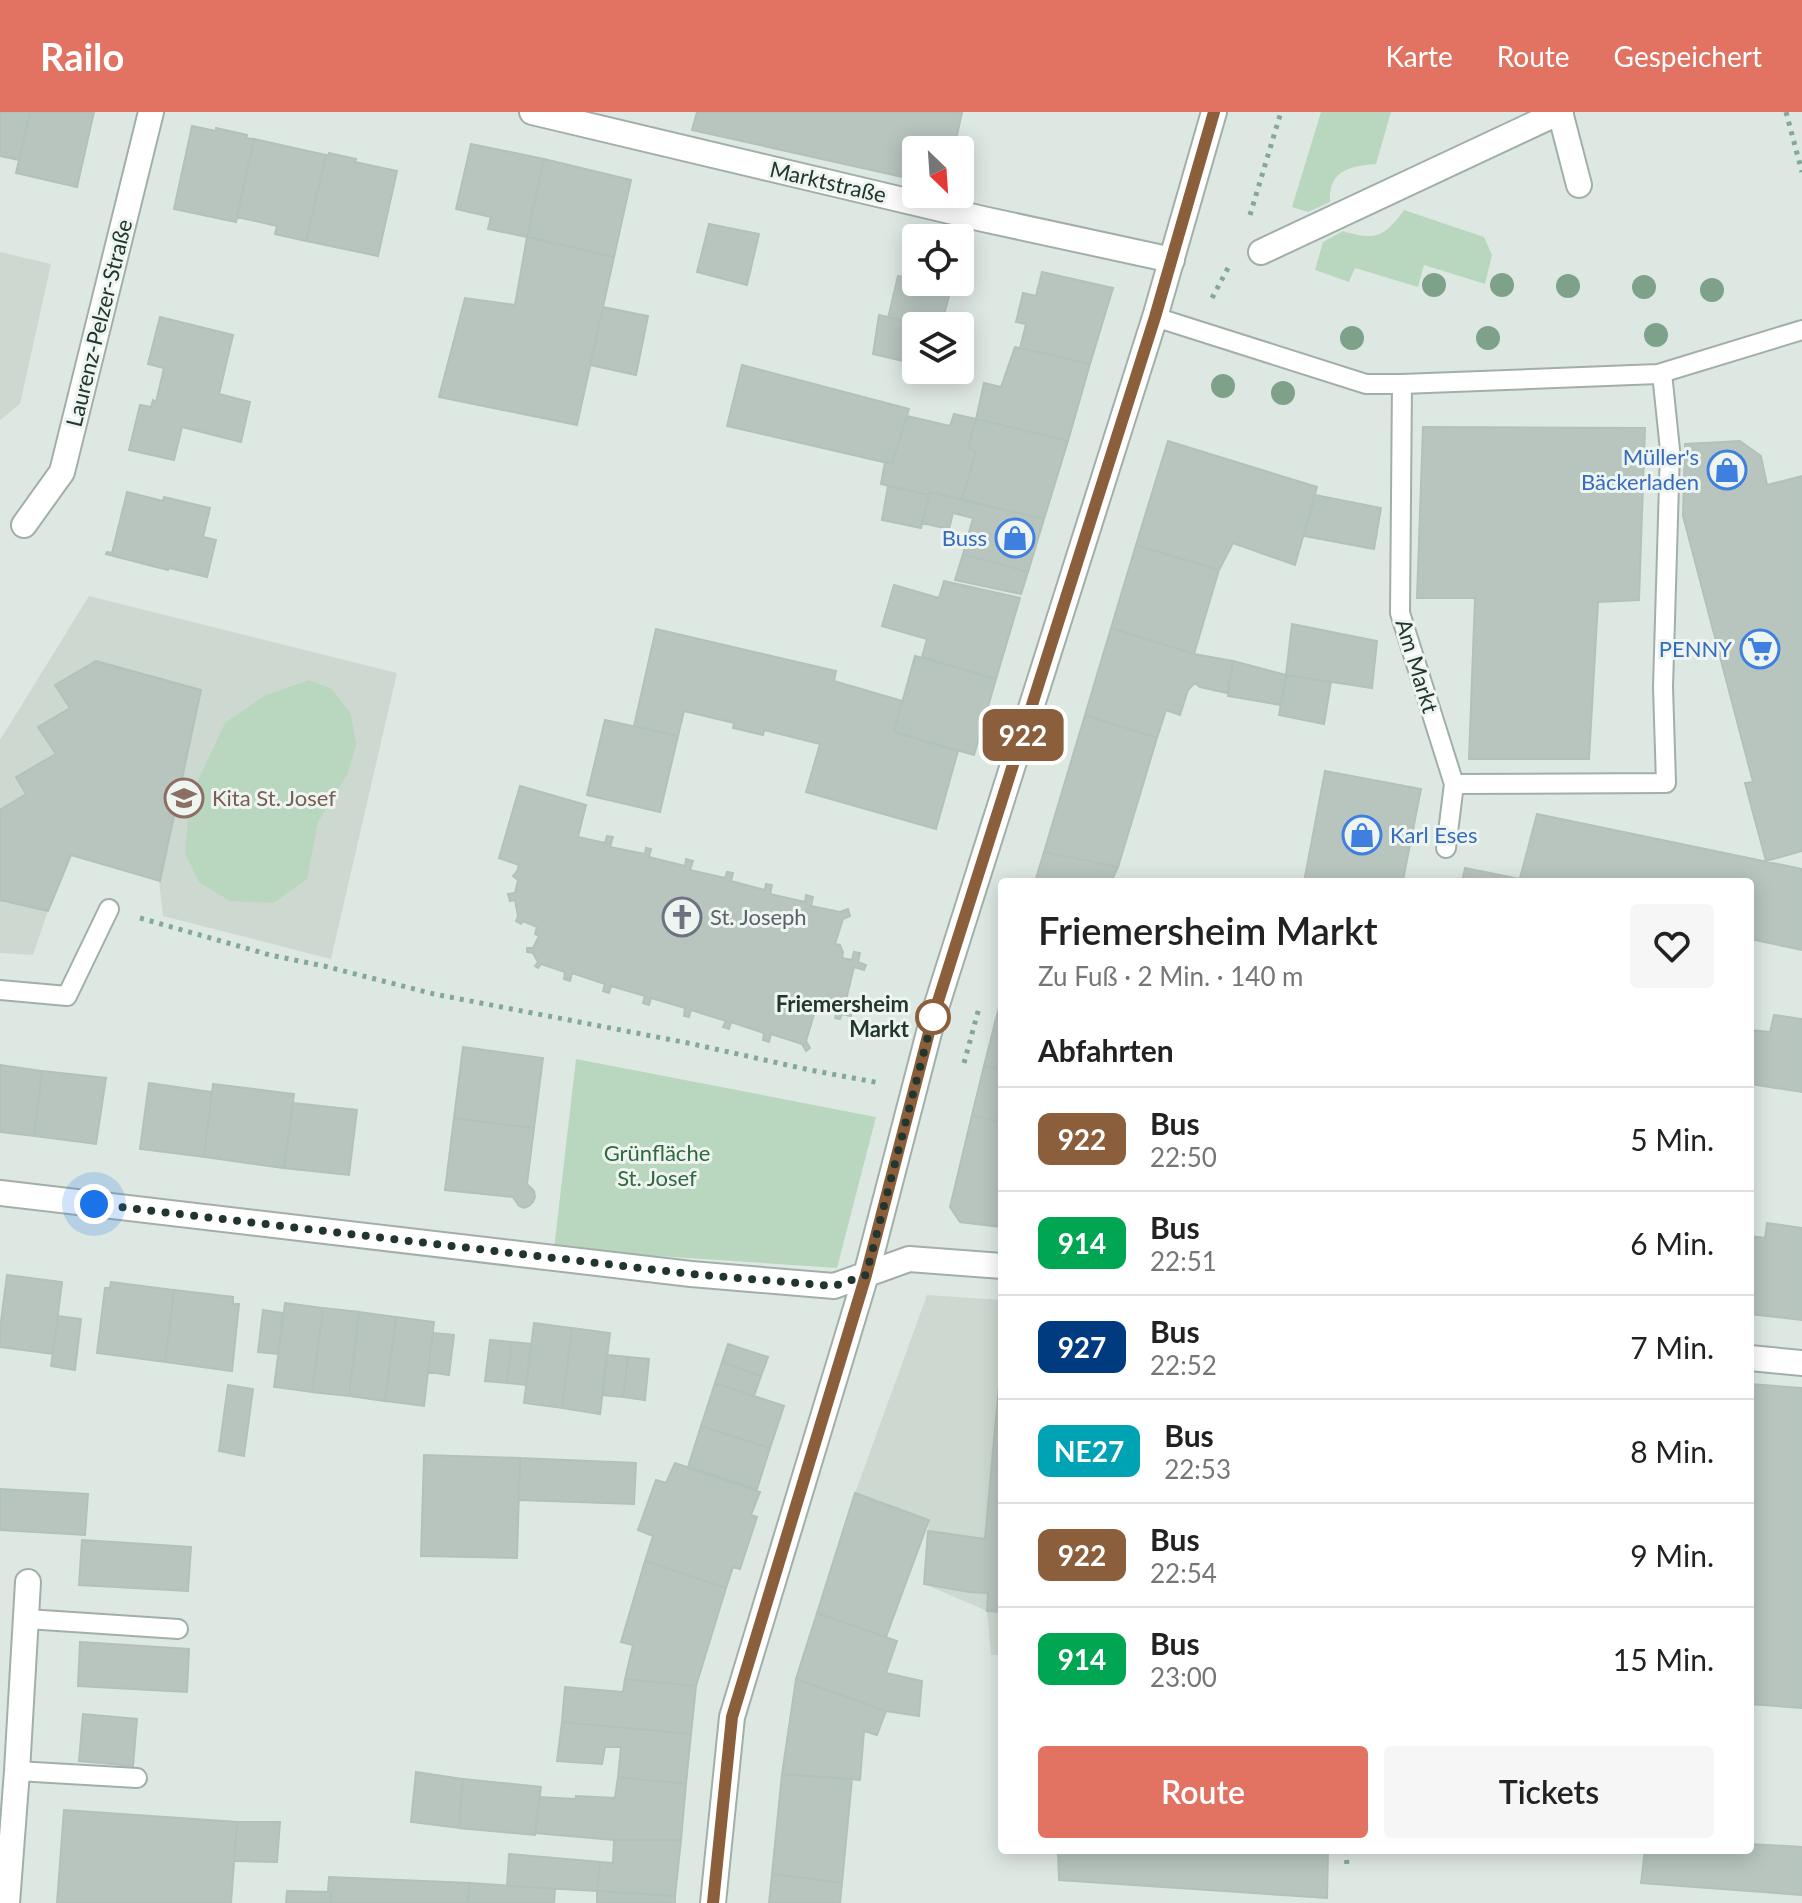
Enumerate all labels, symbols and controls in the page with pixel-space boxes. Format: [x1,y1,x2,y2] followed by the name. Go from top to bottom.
[40,33,124,79] text: Railo
[1385,39,1453,73] text: Karte
[1497,39,1570,73] text: Route
[1614,39,1762,73] text: Gespeichert
[902,136,974,208] north arrow
[902,136,974,384] map controls
[767,155,889,208] street label: Marktstraße
[60,216,137,429] street label: Laurenz-Pelzer-Straße
[902,224,974,296] button: locate
[902,312,974,384] button: layers
[1581,443,1699,495] place label: Müller's Bäckerladen
[1706,449,1748,491] shop icon: Müller's Bäckerladen
[994,517,1036,559] shop icon: Buss
[942,524,987,551] place label: Buss
[1390,616,1445,716] street label: Am Markt
[1739,628,1781,670] supermarket icon: PENNY
[1659,635,1732,662] place label: PENNY
[977,709,1069,761] line badge: 922
[999,718,1047,752] text: 922
[163,777,205,819] school or university icon: Kita St. Josef
[212,784,336,811] place label: Kita St. Josef
[1341,814,1383,856] shop icon: Karl Eses
[1390,821,1477,848] place label: Karl Eses
[661,896,703,938] church icon: St. Joseph
[710,903,807,930] place label: St. Joseph
[1630,904,1714,988] button: heart
[1038,907,1378,953] text: Friemersheim Markt
[1038,960,1304,992] text: Zu Fuß · 2 Min. · 140 m
[776,990,910,1042] place label: Friemersheim Markt
[916,1000,950,1034] marker: Friemersheim Markt
[1038,1032,1174,1068] text: Abfahrten
[1150,1105,1200,1141] text: Bus
[1630,1121,1714,1157] text: 5 Min.
[1058,1122,1106,1156] text: 922
[604,1139,710,1191] park label: Grünfläche St. Josef
[1150,1141,1217,1173] text: 22:50
[74,1184,114,1224] your location
[1150,1209,1200,1245] text: Bus
[1630,1225,1714,1261] text: 6 Min.
[1058,1226,1106,1260] text: 914
[1150,1245,1217,1277] text: 22:51
[1150,1313,1200,1349] text: Bus
[1630,1329,1714,1365] text: 7 Min.
[1058,1330,1106,1364] text: 927
[1150,1349,1217,1381] text: 22:52
[1164,1417,1214,1453] text: Bus
[1630,1433,1714,1469] text: 8 Min.
[1054,1434,1124,1468] text: NE27
[1164,1453,1231,1485] text: 22:53
[1150,1521,1200,1557] text: Bus
[1630,1537,1714,1573] text: 9 Min.
[1058,1538,1106,1572] text: 922
[1150,1557,1217,1589] text: 22:54
[1150,1625,1200,1661] text: Bus
[1613,1641,1714,1677] text: 15 Min.
[1058,1642,1106,1676] text: 914
[1150,1661,1217,1693] text: 23:00
[1038,1746,1368,1838] button: Route
[1384,1746,1714,1838] button: Tickets

